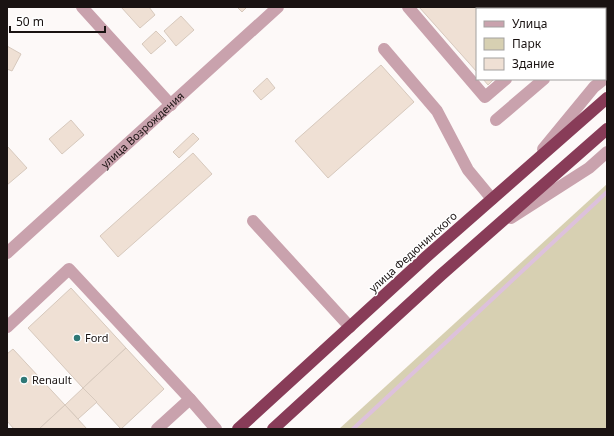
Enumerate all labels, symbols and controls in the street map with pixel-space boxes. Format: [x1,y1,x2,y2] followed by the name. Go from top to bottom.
[10,8,105,34] scale bar
[476,8,606,80] legend
[16,13,44,30] text: 50 m
[512,15,547,32] text: Улица
[512,35,542,52] text: Парк
[512,55,555,72] text: Здание
[97,88,187,171] street label: улица Возрождения
[365,208,460,295] street label: улица Федюнинского
[85,330,108,345] place label: Ford
[72,333,82,343] marker: Ford
[32,372,72,387] place label: Renault
[19,375,29,385] marker: Renault

